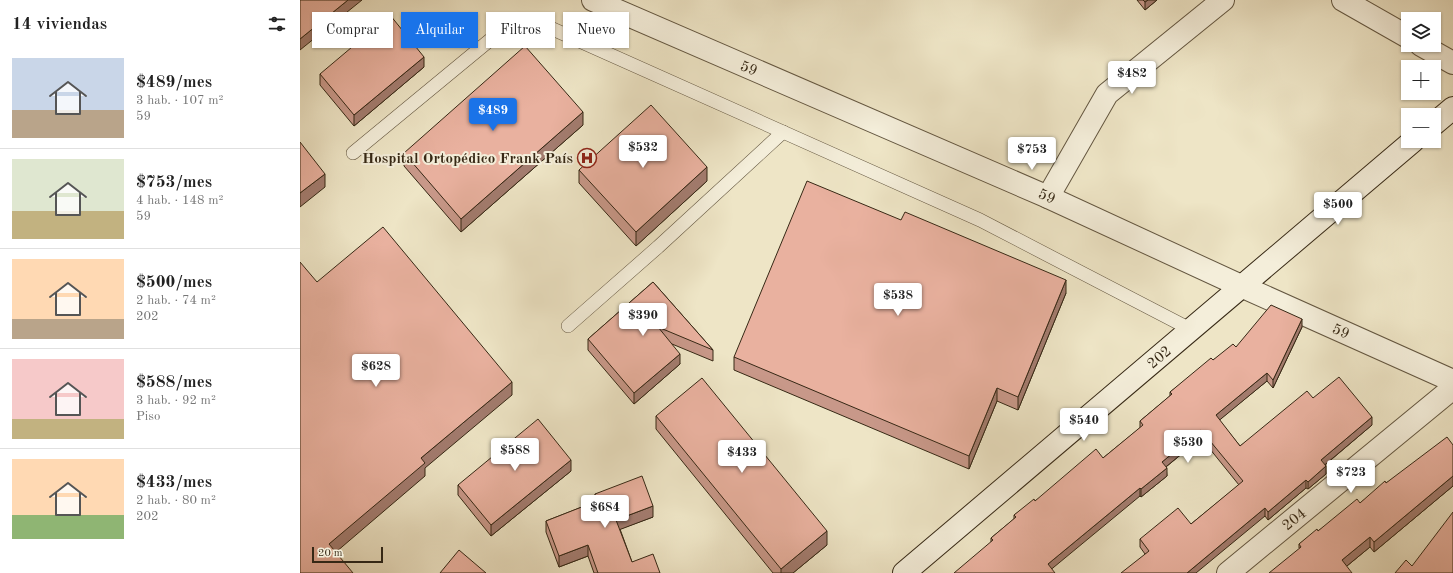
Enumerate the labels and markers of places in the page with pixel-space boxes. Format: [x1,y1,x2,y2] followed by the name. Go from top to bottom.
[1108,61,1156,95] pin: $482
[469,98,517,132] pin: $489
[619,135,667,169] pin: $532
[1008,137,1056,171] pin: $753
[576,147,598,169] hospital icon: Hospital Ortopédico Frank País
[362,152,573,167] place label: Hospital Ortopédico Frank País
[1314,192,1362,226] pin: $500
[874,283,922,317] pin: $538
[619,303,667,337] pin: $390
[352,354,400,388] pin: $628
[1060,408,1108,442] pin: $540
[1164,430,1212,464] pin: $530
[491,438,539,472] pin: $588
[718,440,766,474] pin: $433
[1327,460,1375,494] pin: $723
[581,495,629,529] pin: $684

